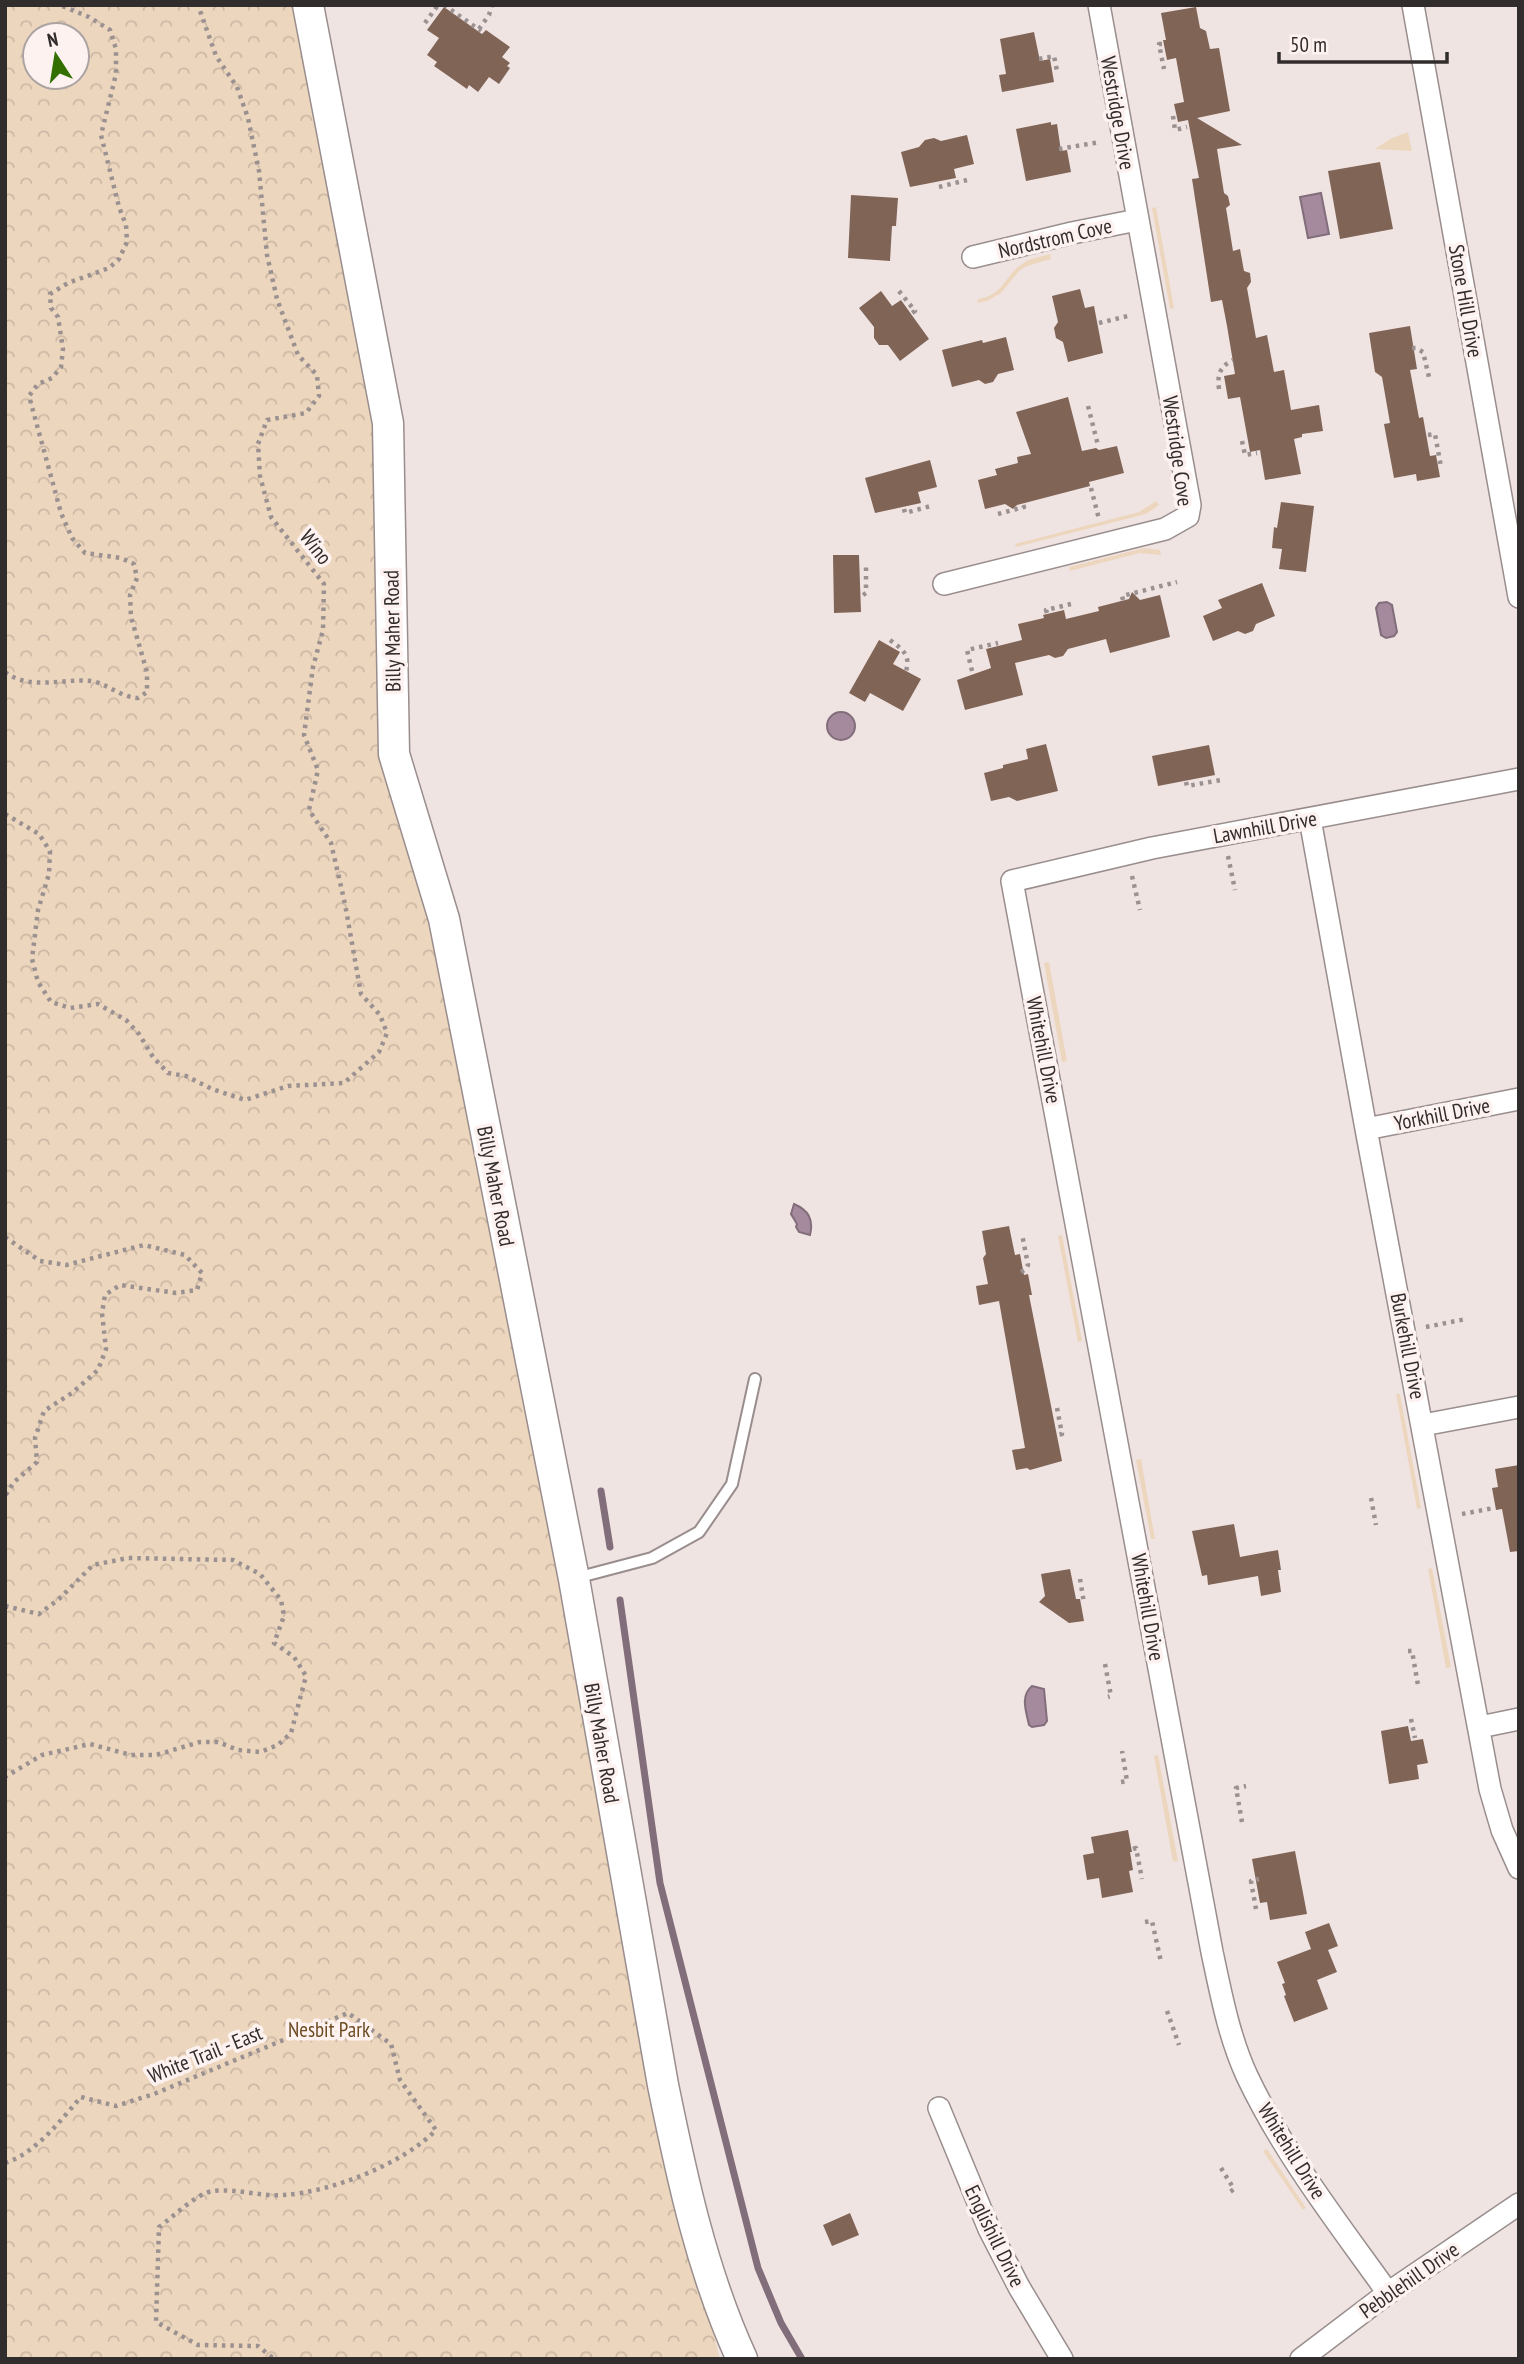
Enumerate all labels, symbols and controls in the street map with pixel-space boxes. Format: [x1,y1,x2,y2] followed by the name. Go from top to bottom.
[21,21,91,91] north arrow
[1279,21,1447,65] scale bar
[45,27,60,52] text: N
[1290,31,1327,58] text: 50 m
[1095,54,1141,172] street label: Westridge Drive
[996,212,1114,264] street label: Nordstrom Cove
[1443,242,1489,360] street label: Stone Hill Drive
[1157,394,1199,508] street label: Westridge Cove
[294,524,338,570] street label: Wino
[377,570,407,692] street label: Billy Maher Road
[1211,805,1319,849] street label: Lawnhill Drive
[1020,994,1068,1106] street label: Whitehill Drive
[1392,1091,1492,1137] street label: Yorkhill Drive
[471,1124,521,1248] street label: Billy Maher Road
[1384,1291,1432,1401] street label: Burkehill Drive
[1125,1551,1171,1663] street label: Whitehill Drive
[578,1681,626,1805] street label: Billy Maher Road
[288,2016,370,2043] park label: Nesbit Park
[144,2019,266,2089] street label: White Trail - East
[1252,2098,1332,2204] street label: Whitehill Drive
[959,2181,1031,2291] street label: Englishill Drive
[1354,2236,1464,2324] street label: Pebblehill Drive

